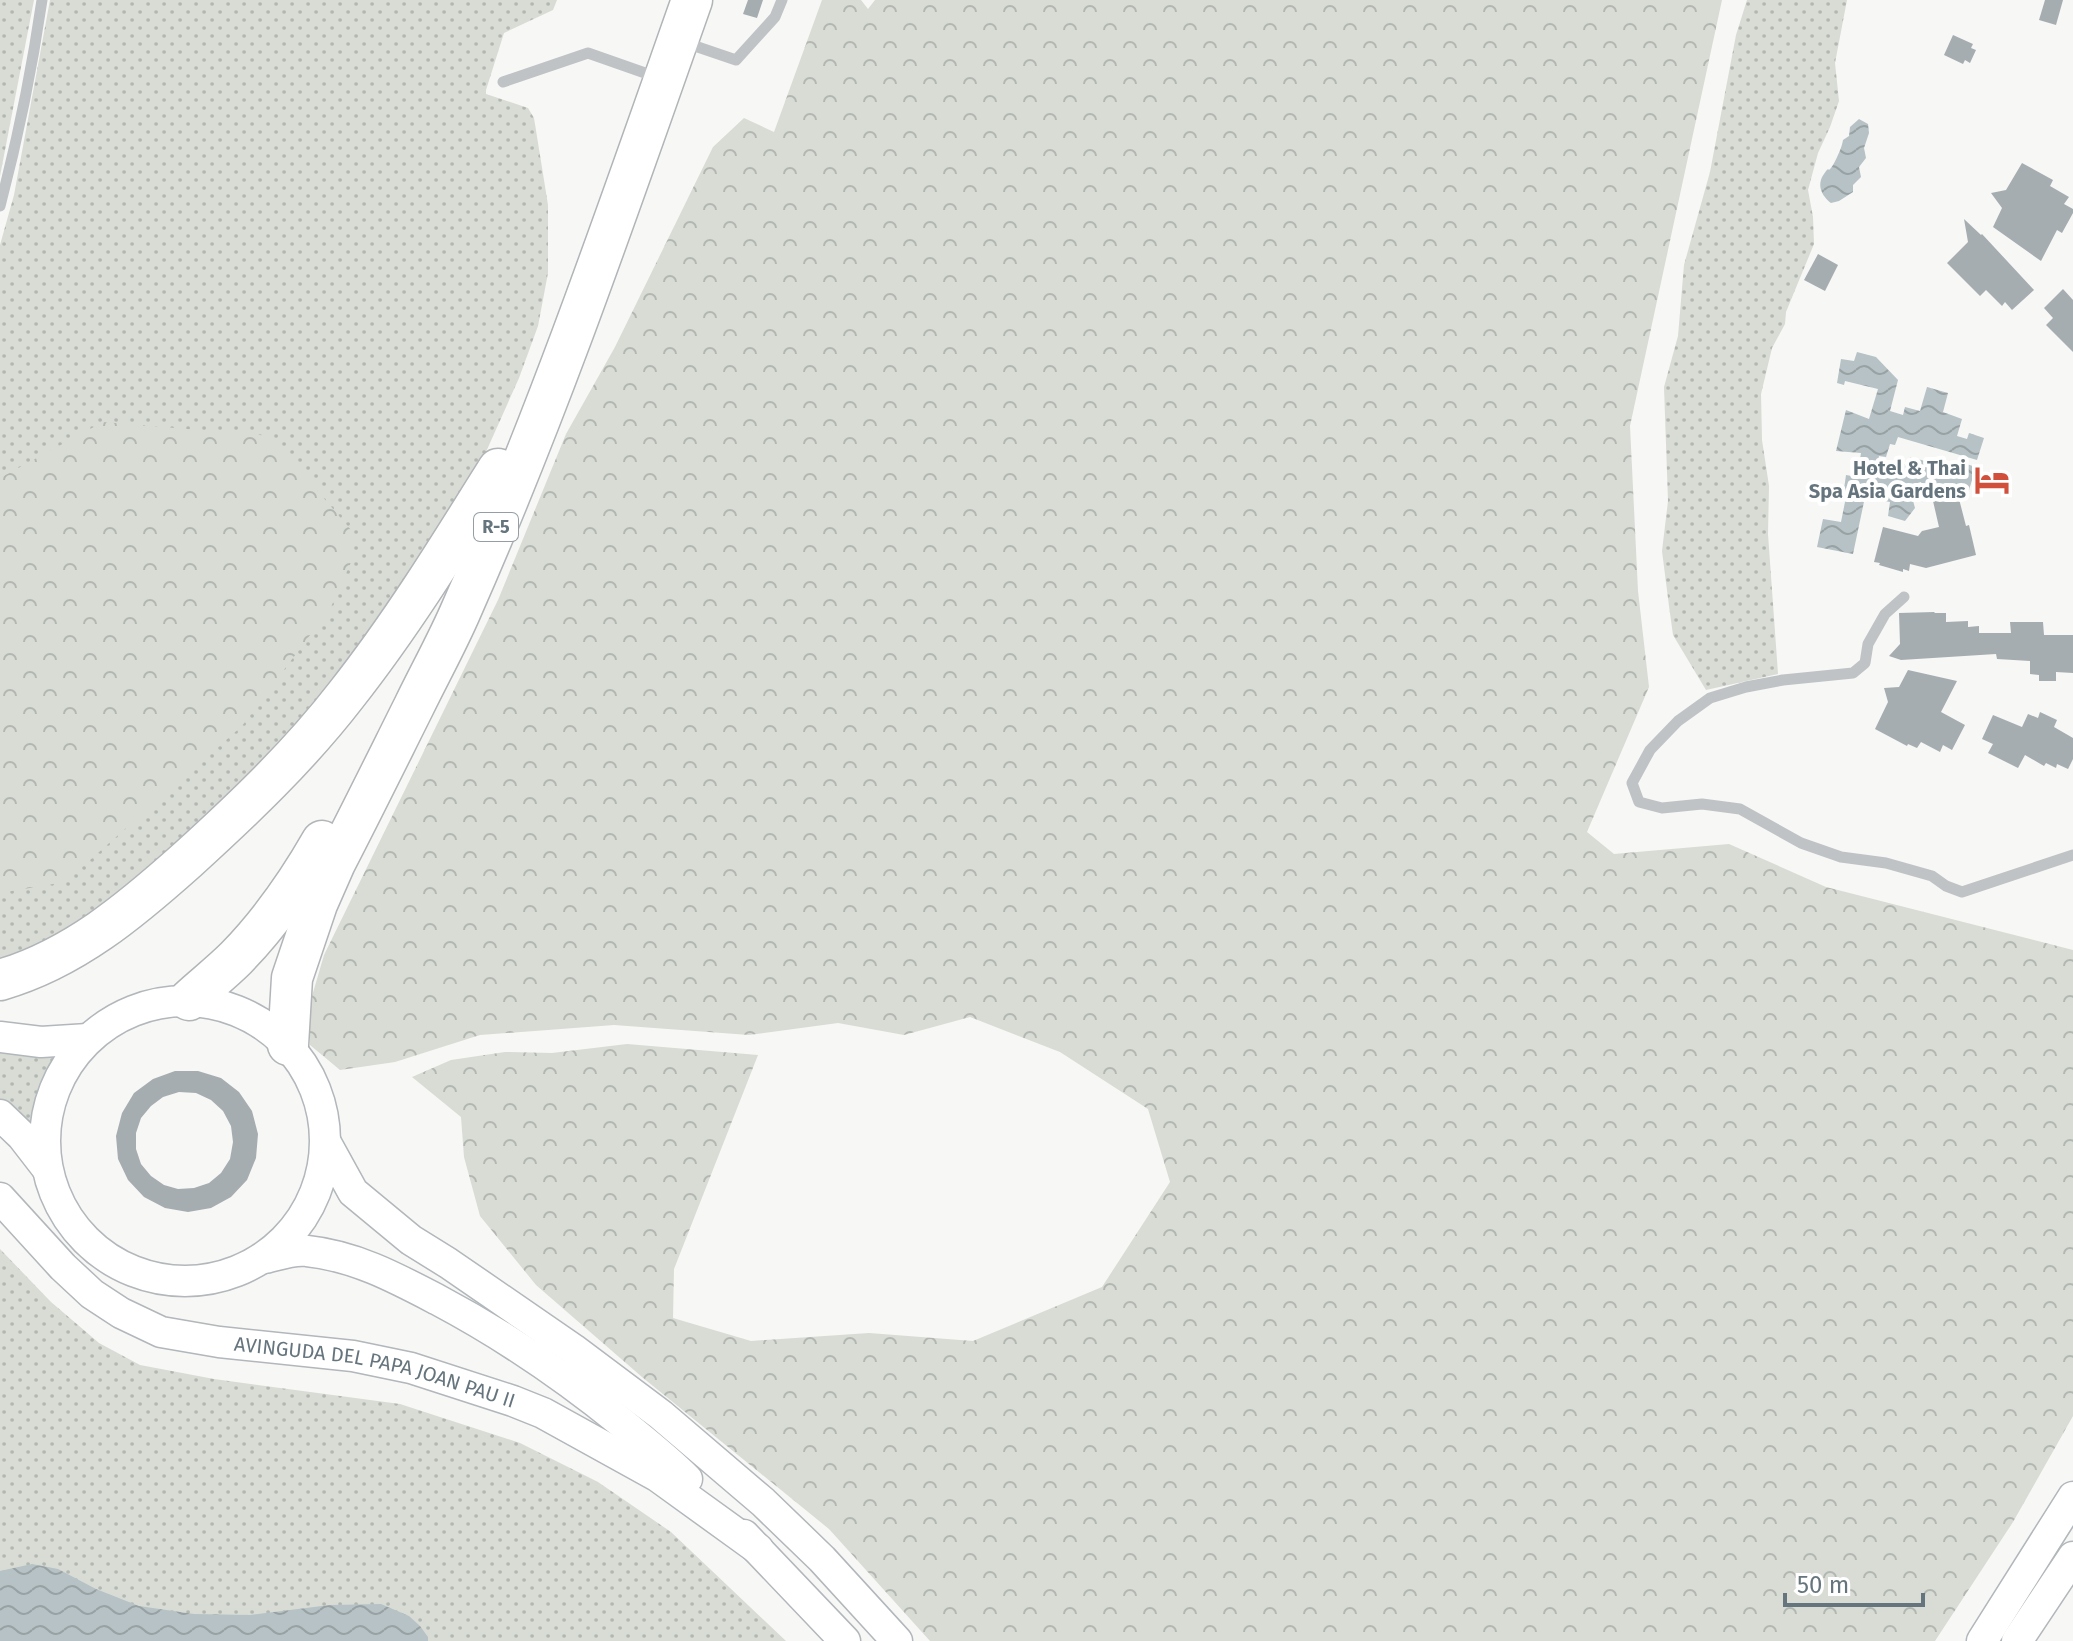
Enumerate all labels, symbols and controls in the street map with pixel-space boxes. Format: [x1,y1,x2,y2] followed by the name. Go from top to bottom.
[1809,456,1966,503] place label: Hotel & Thai Spa Asia Gardens
[1973,461,2011,499] hotel icon: Hotel & Thai Spa Asia Gardens
[474,513,518,541] road number: R-5
[233,1332,518,1413] street label: AVINGUDA DEL PAPA JOAN PAU II
[1785,1557,1923,1607] scale bar
[1797,1571,1849,1599] text: 50 m

